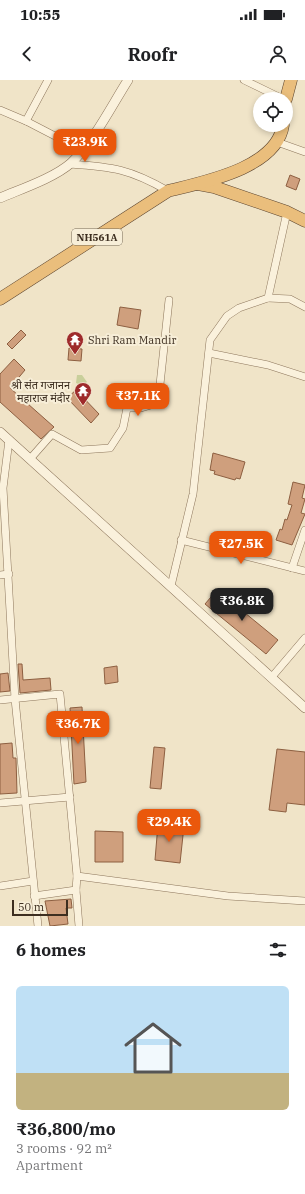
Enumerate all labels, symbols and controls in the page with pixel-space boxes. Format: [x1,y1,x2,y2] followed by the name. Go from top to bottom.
[20,5,61,24] text: 10:55
[16,43,38,65] icon: back
[128,43,177,66] text: Roofr
[267,43,289,65] icon: person
[253,92,293,132] map controls
[253,92,293,132] button: locate
[52,129,118,163] pin: ₹23.9K
[62,133,108,150] text: ₹23.9K
[72,229,122,245] road number: NH561A
[65,330,85,355] temple icon: Shri Ram Mandir
[88,333,176,347] place label: Shri Ram Mandir
[11,378,71,405] place label: श्री संंत गजानन महाराज मंदीर
[73,381,93,406] temple icon: श्री संंत गजानन महाराज मंदीर
[105,383,171,417] pin: ₹37.1K
[115,387,161,404] text: ₹37.1K
[208,531,274,565] pin: ₹27.5K
[218,535,264,552] text: ₹27.5K
[209,588,275,622] pin: ₹36.8K
[219,592,265,609] text: ₹36.8K
[45,711,111,745] pin: ₹36.7K
[55,715,101,732] text: ₹36.7K
[136,809,202,843] pin: ₹29.4K
[146,813,192,830] text: ₹29.4K
[12,898,68,917] scale bar
[18,900,44,914] text: 50 m
[16,939,86,961] text: 6 homes
[267,939,289,961] icon: filters
[117,1012,189,1084] icon: home
[16,1118,116,1140] text: ₹36,800/mo
[16,1140,112,1157] text: 3 rooms · 92 m²
[16,1157,83,1174] text: Apartment

